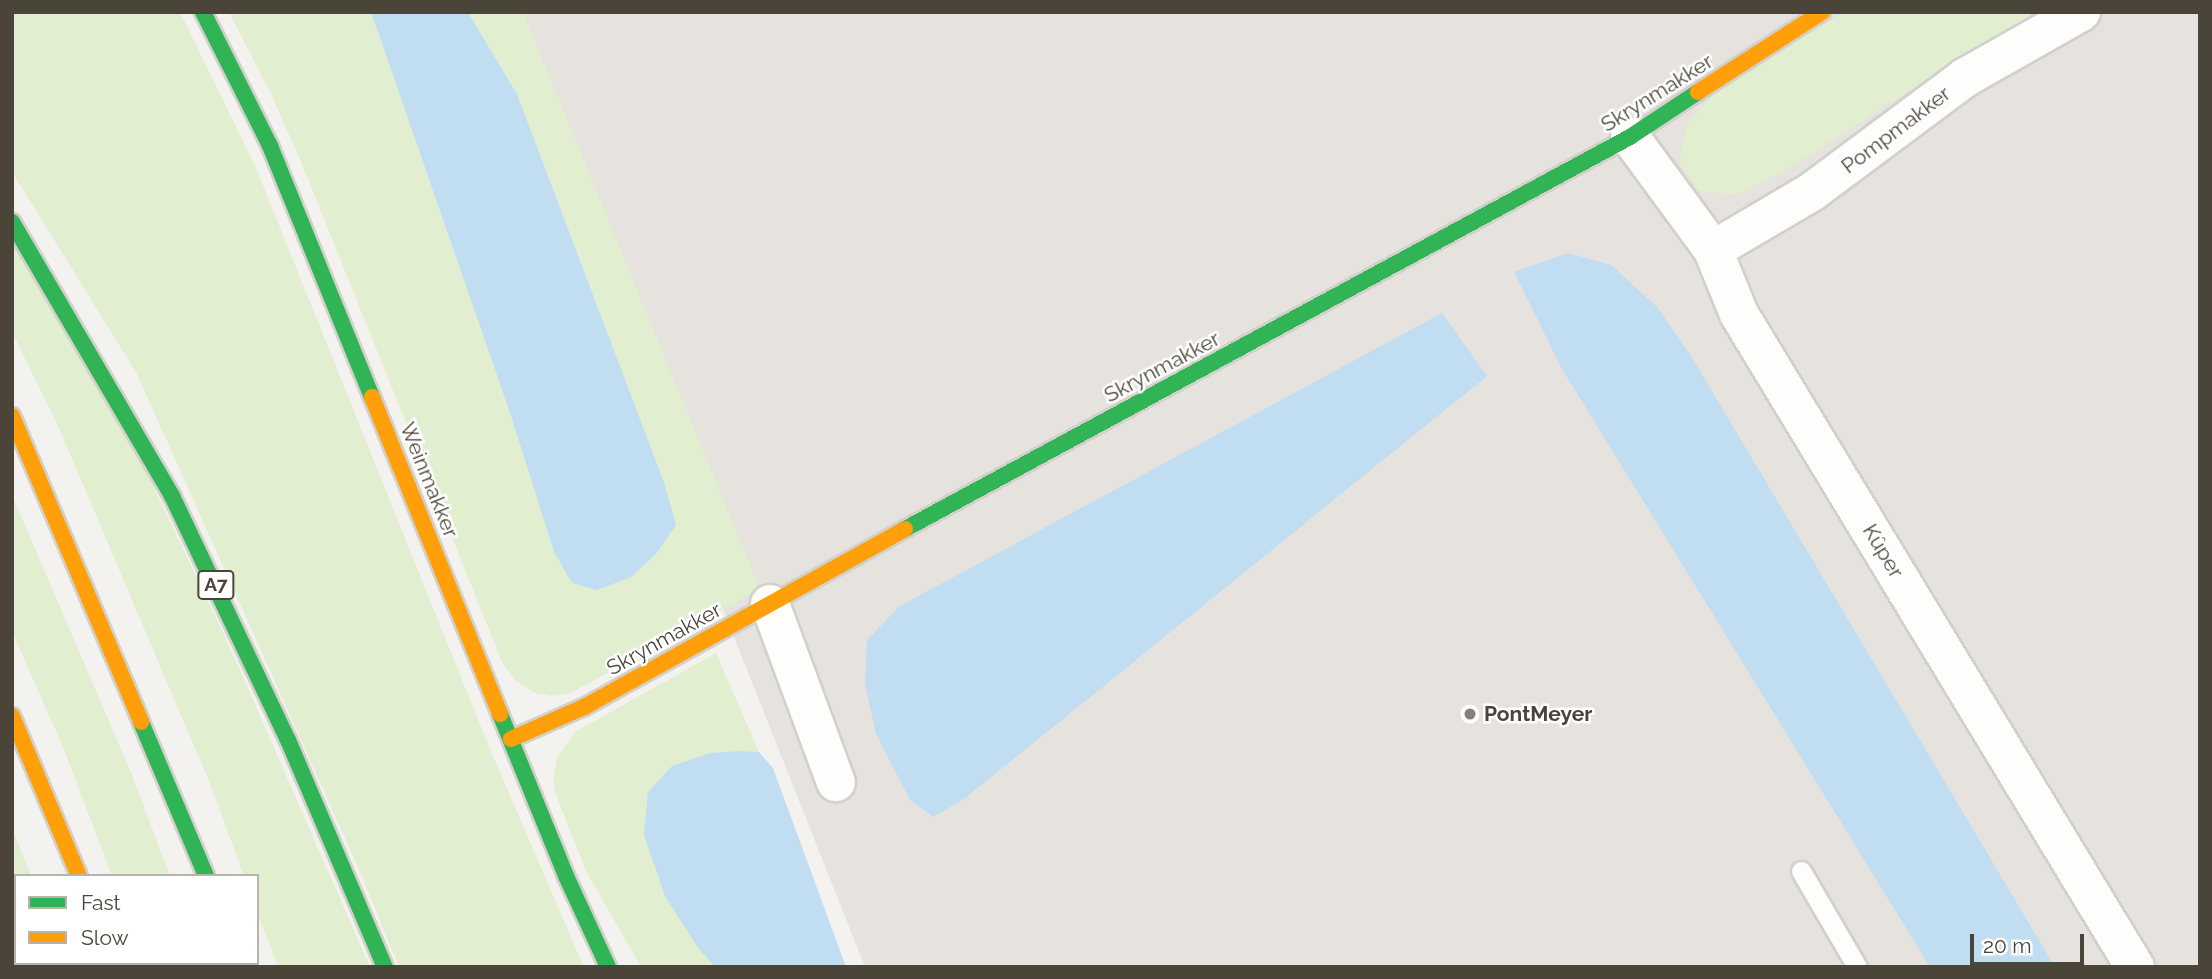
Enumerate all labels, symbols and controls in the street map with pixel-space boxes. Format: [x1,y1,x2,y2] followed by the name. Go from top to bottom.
[1596,49,1718,137] street label: Skrynmakker
[1837,81,1955,179] street label: Pompmakker
[1100,326,1224,408] street label: Skrynmakker
[394,419,464,541] street label: Weinmakker
[1857,520,1909,582] street label: Kûper
[197,570,235,600] road number: A7
[602,597,726,681] street label: Skrynmakker
[1484,701,1592,727] place label: PontMeyer
[1462,706,1478,722] marker: PontMeyer
[14,874,259,965] legend
[81,890,121,915] text: Fast
[1974,920,2088,964] scale bar
[81,925,129,950] text: Slow
[1983,933,2031,958] text: 20 m

